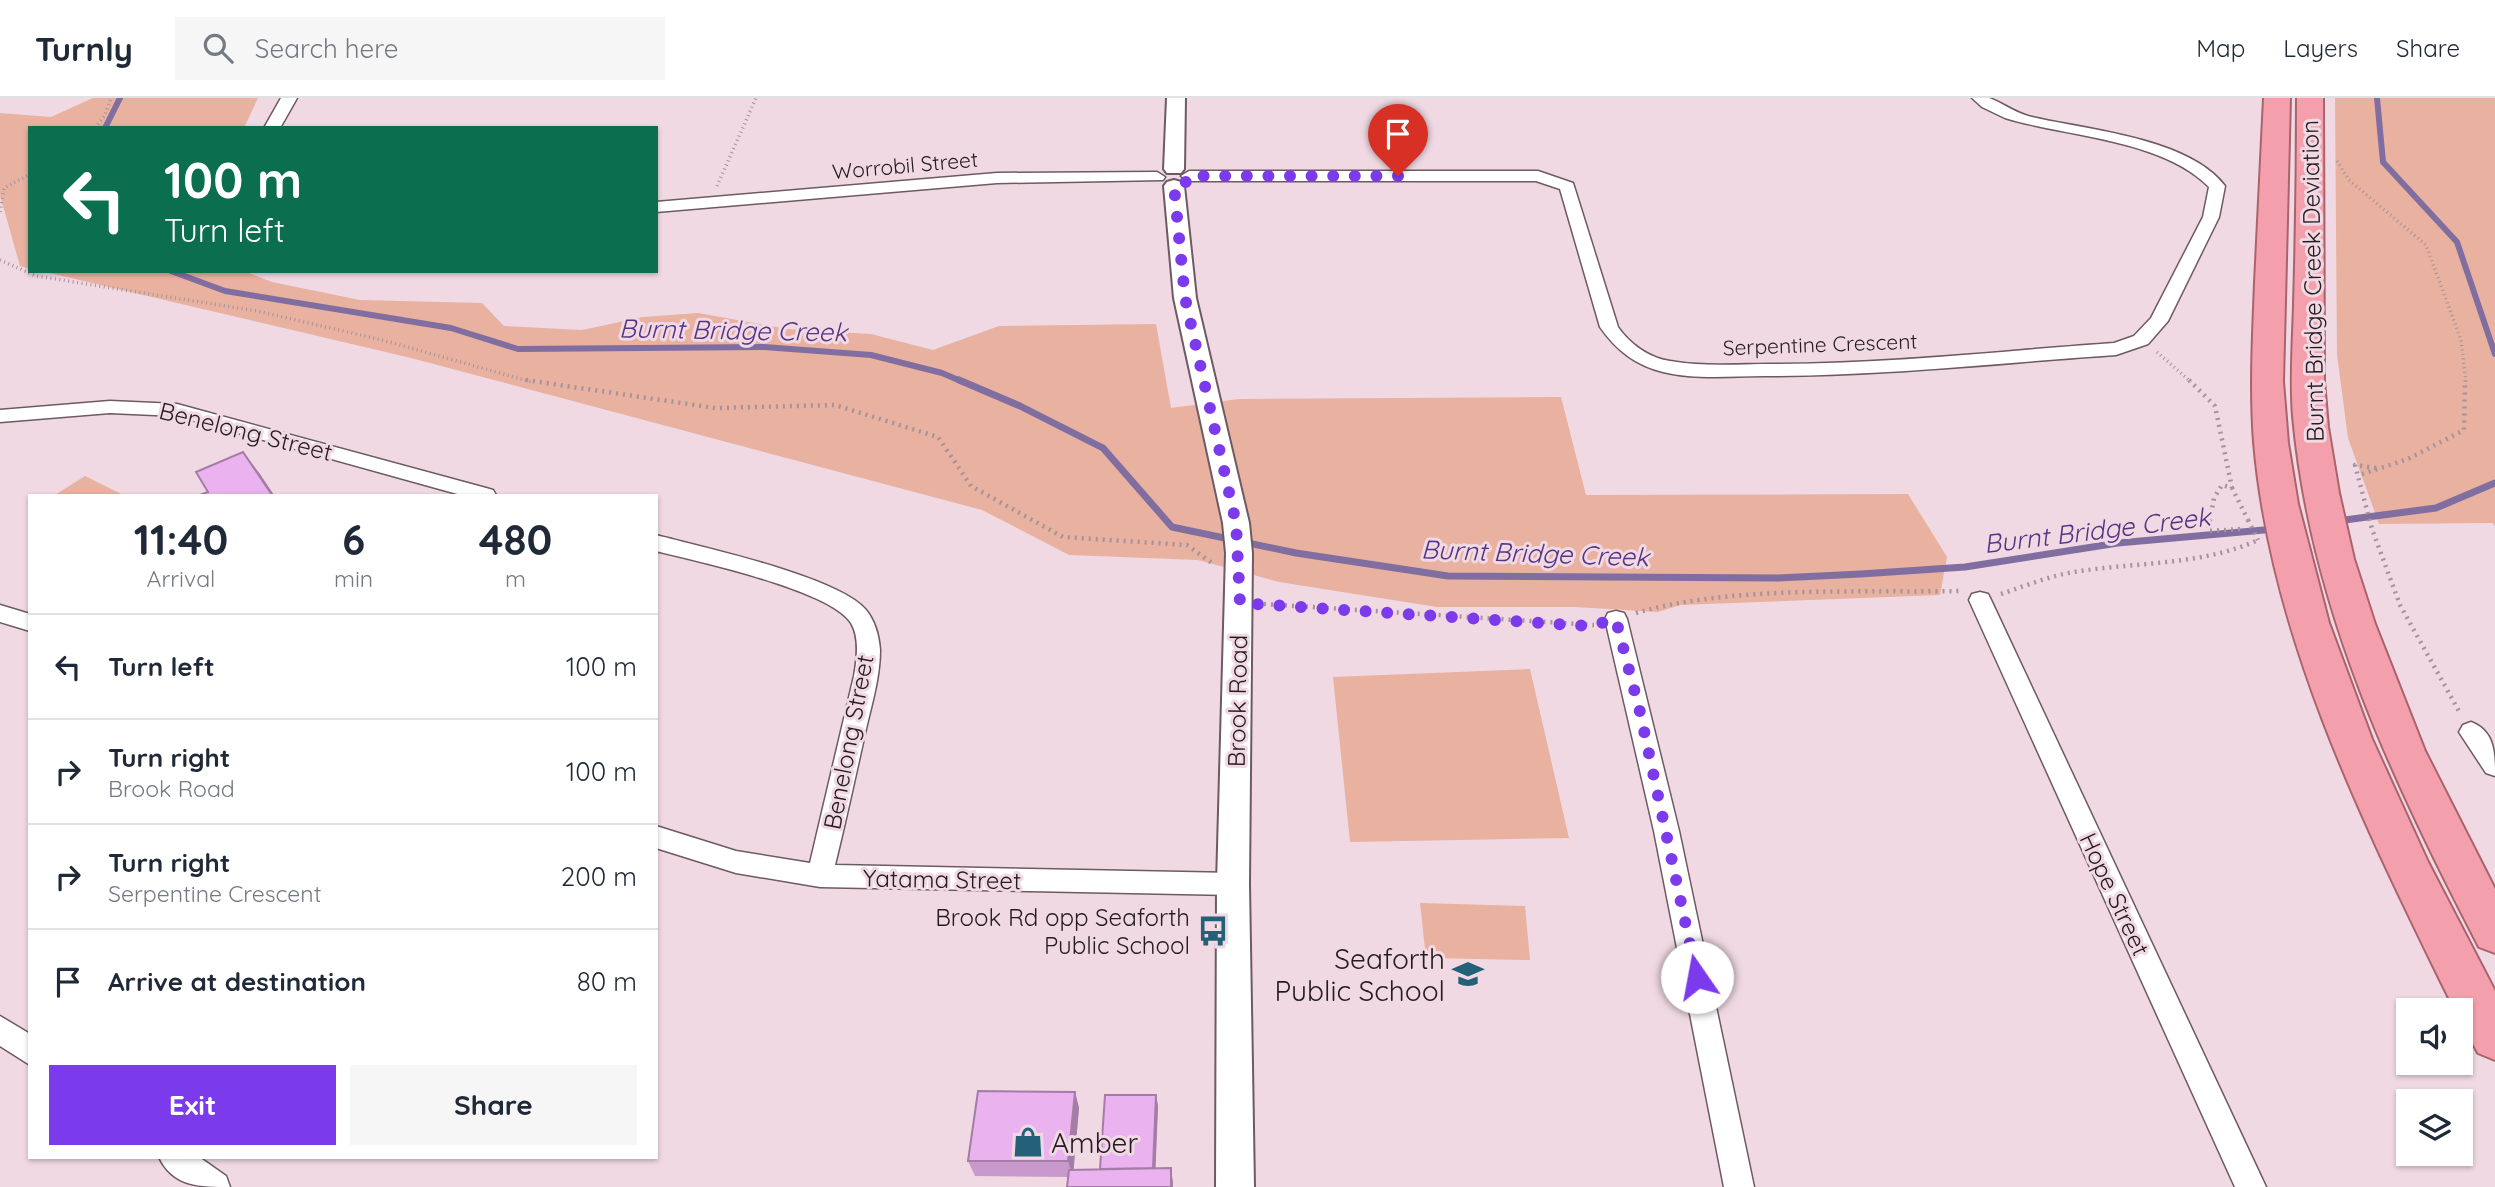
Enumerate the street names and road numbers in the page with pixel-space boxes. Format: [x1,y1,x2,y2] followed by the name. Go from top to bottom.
[2294,120,2330,442] street label: Burnt Bridge Creek Deviation
[831,146,979,184] street label: Worrobil Street
[1722,328,1918,360] street label: Serpentine Crescent
[156,395,336,467] street label: Benelong Street
[1221,635,1253,767] street label: Brook Road
[816,652,880,832] street label: Benelong Street
[2074,828,2156,960] street label: Hope Street
[863,863,1021,895] street label: Yatama Street

